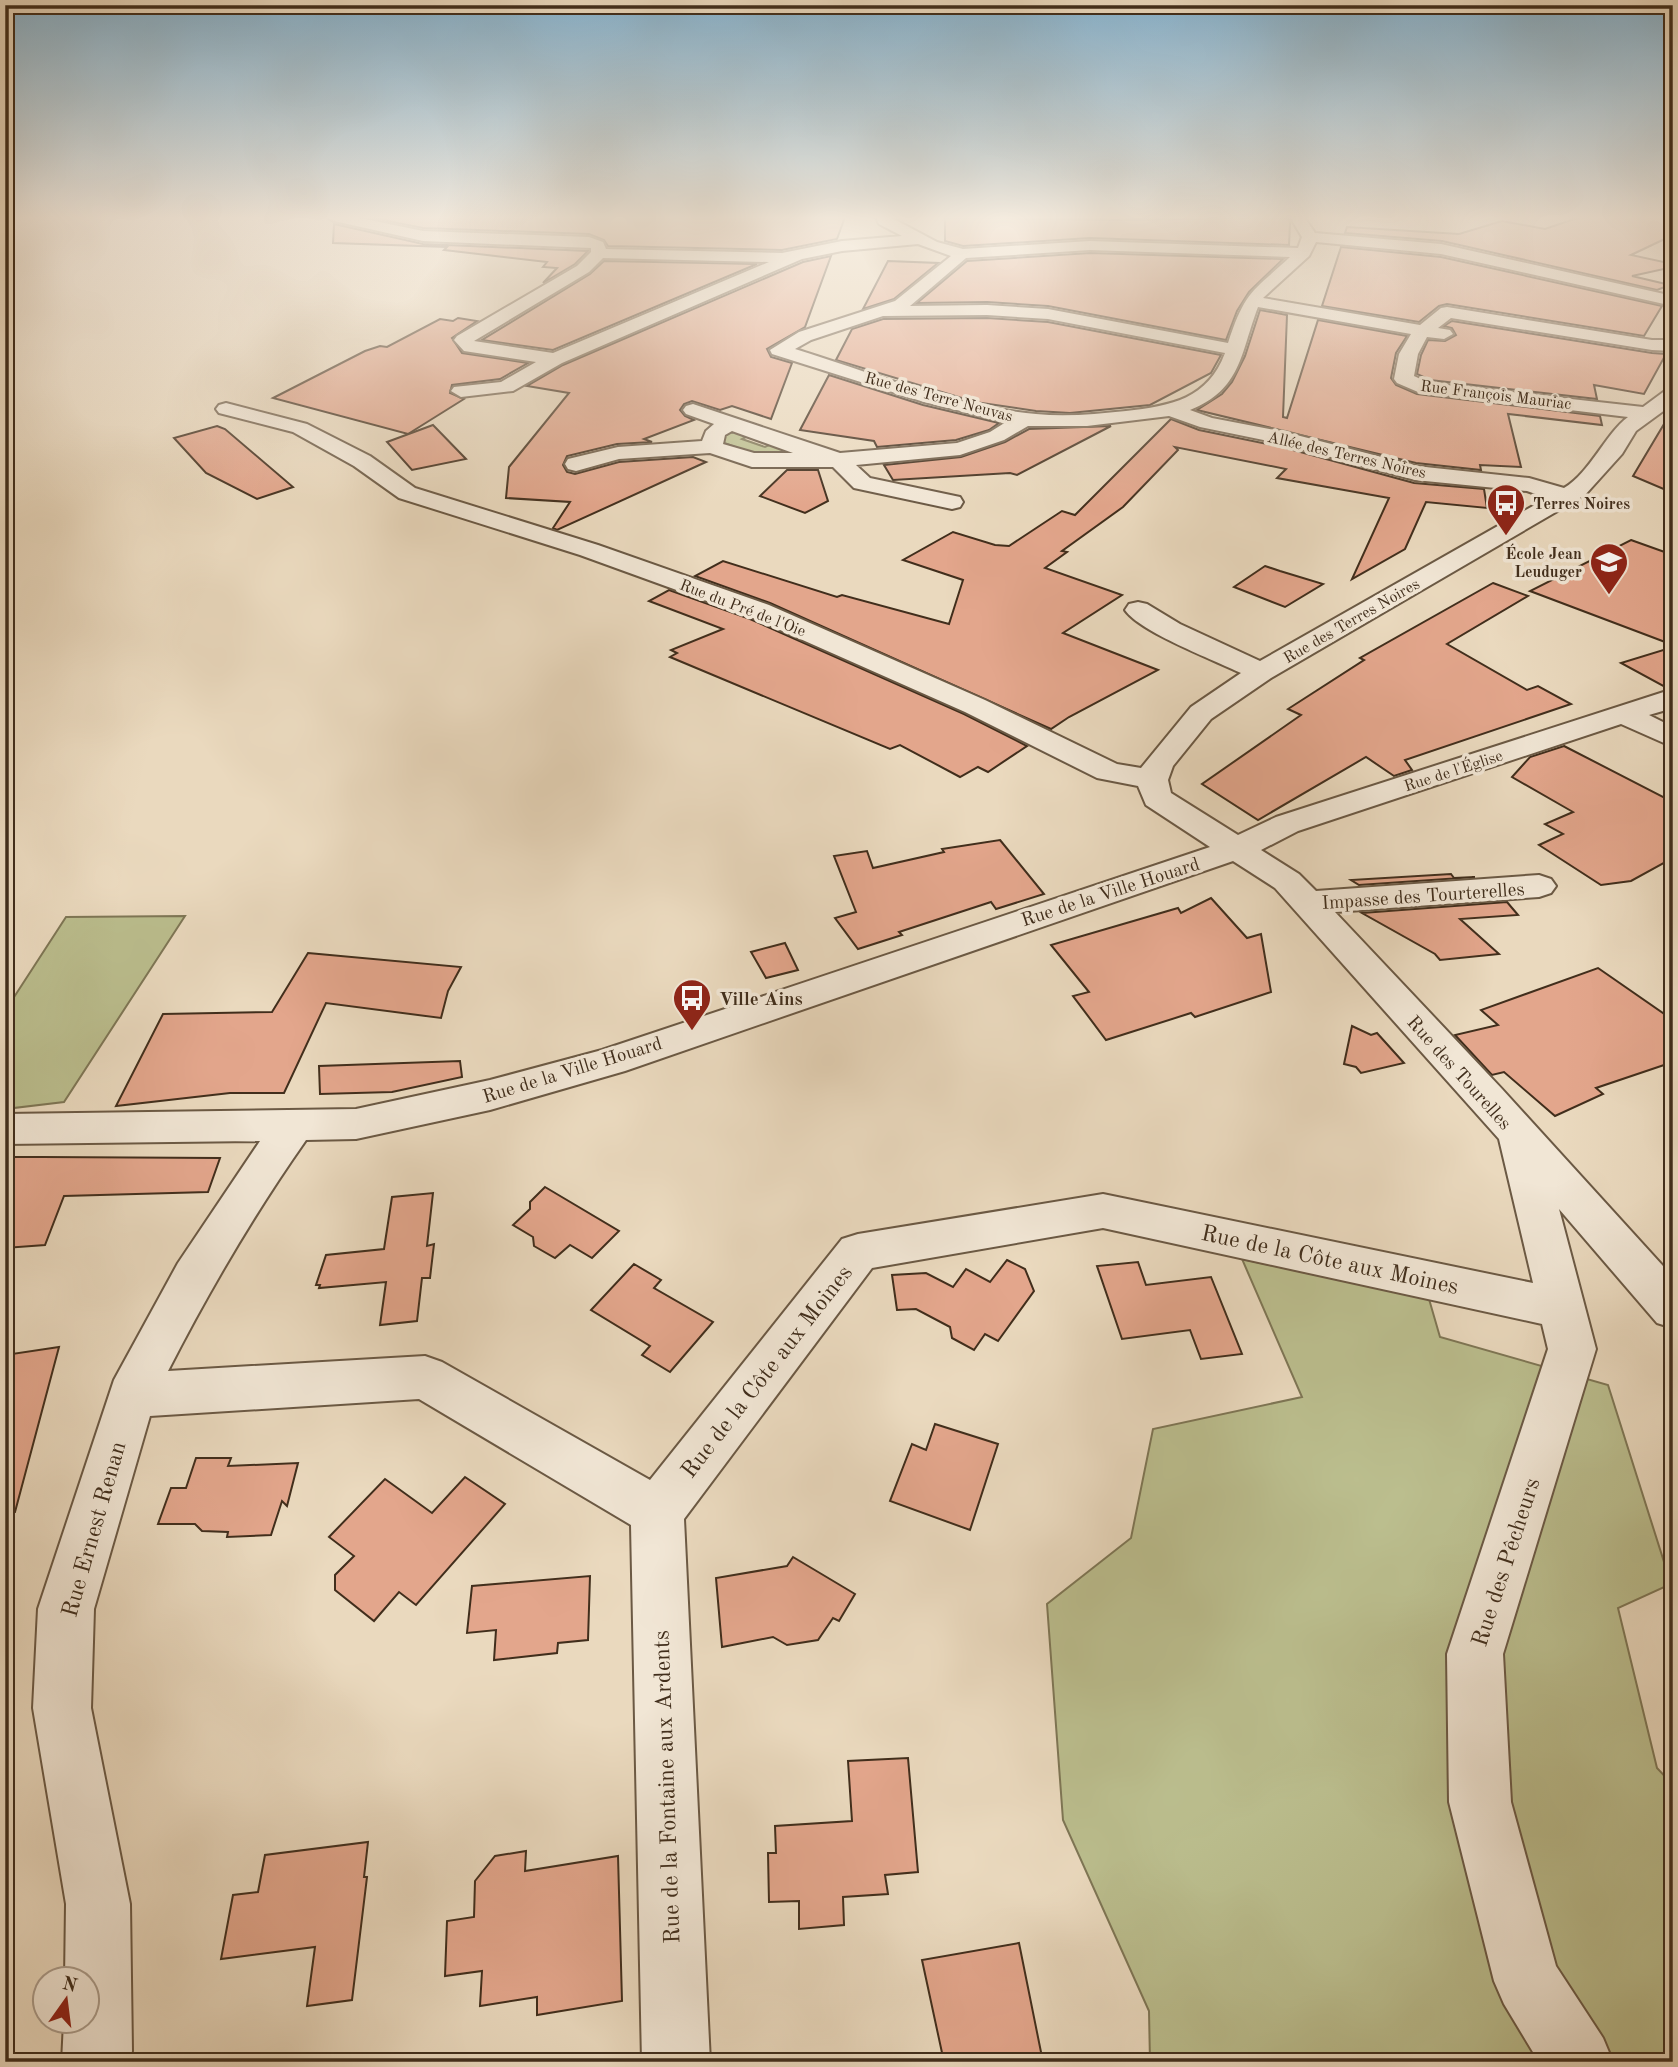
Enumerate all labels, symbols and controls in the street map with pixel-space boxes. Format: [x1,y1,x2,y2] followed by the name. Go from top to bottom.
[863,370,1014,425] street label: Rue des Terre Neuvas
[1419,379,1572,413] street label: Rue François Mauriac
[1266,430,1427,482] street label: Allée des Terres Noires
[1485,482,1527,537] bus stop icon: Terres Noires
[1533,497,1630,513] place label: Terres Noires
[1588,541,1630,596] school or university icon: École Jean Leuduger
[1505,543,1582,581] place label: École Jean Leuduger
[1281,576,1423,667] street label: Rue des Terres Noires
[677,577,808,640] street label: Rue du Pré de l'Oie
[1401,745,1505,795] street label: Rue de l'Église
[1019,855,1202,931] street label: Rue de la Ville Houard
[1321,881,1525,914] street label: Impasse des Tourterelles
[671,977,713,1032] bus stop icon: Ville Ains
[719,991,803,1010] place label: Ville Ains
[1402,1013,1514,1134] street label: Rue des Tourelles
[481,1035,665,1108] street label: Rue de la Ville Houard
[1199,1222,1461,1299] street label: Rue de la Côte aux Moines
[677,1261,857,1482] street label: Rue de la Côte aux Moines
[58,1439,131,1620] street label: Rue Ernest Renan
[1468,1475,1545,1650] street label: Rue des Pêcheurs
[651,1630,684,1944] street label: Rue de la Fontaine aux Ardents
[32,1966,102,2036] north arrow
[60,1975,79,1997] text: N

